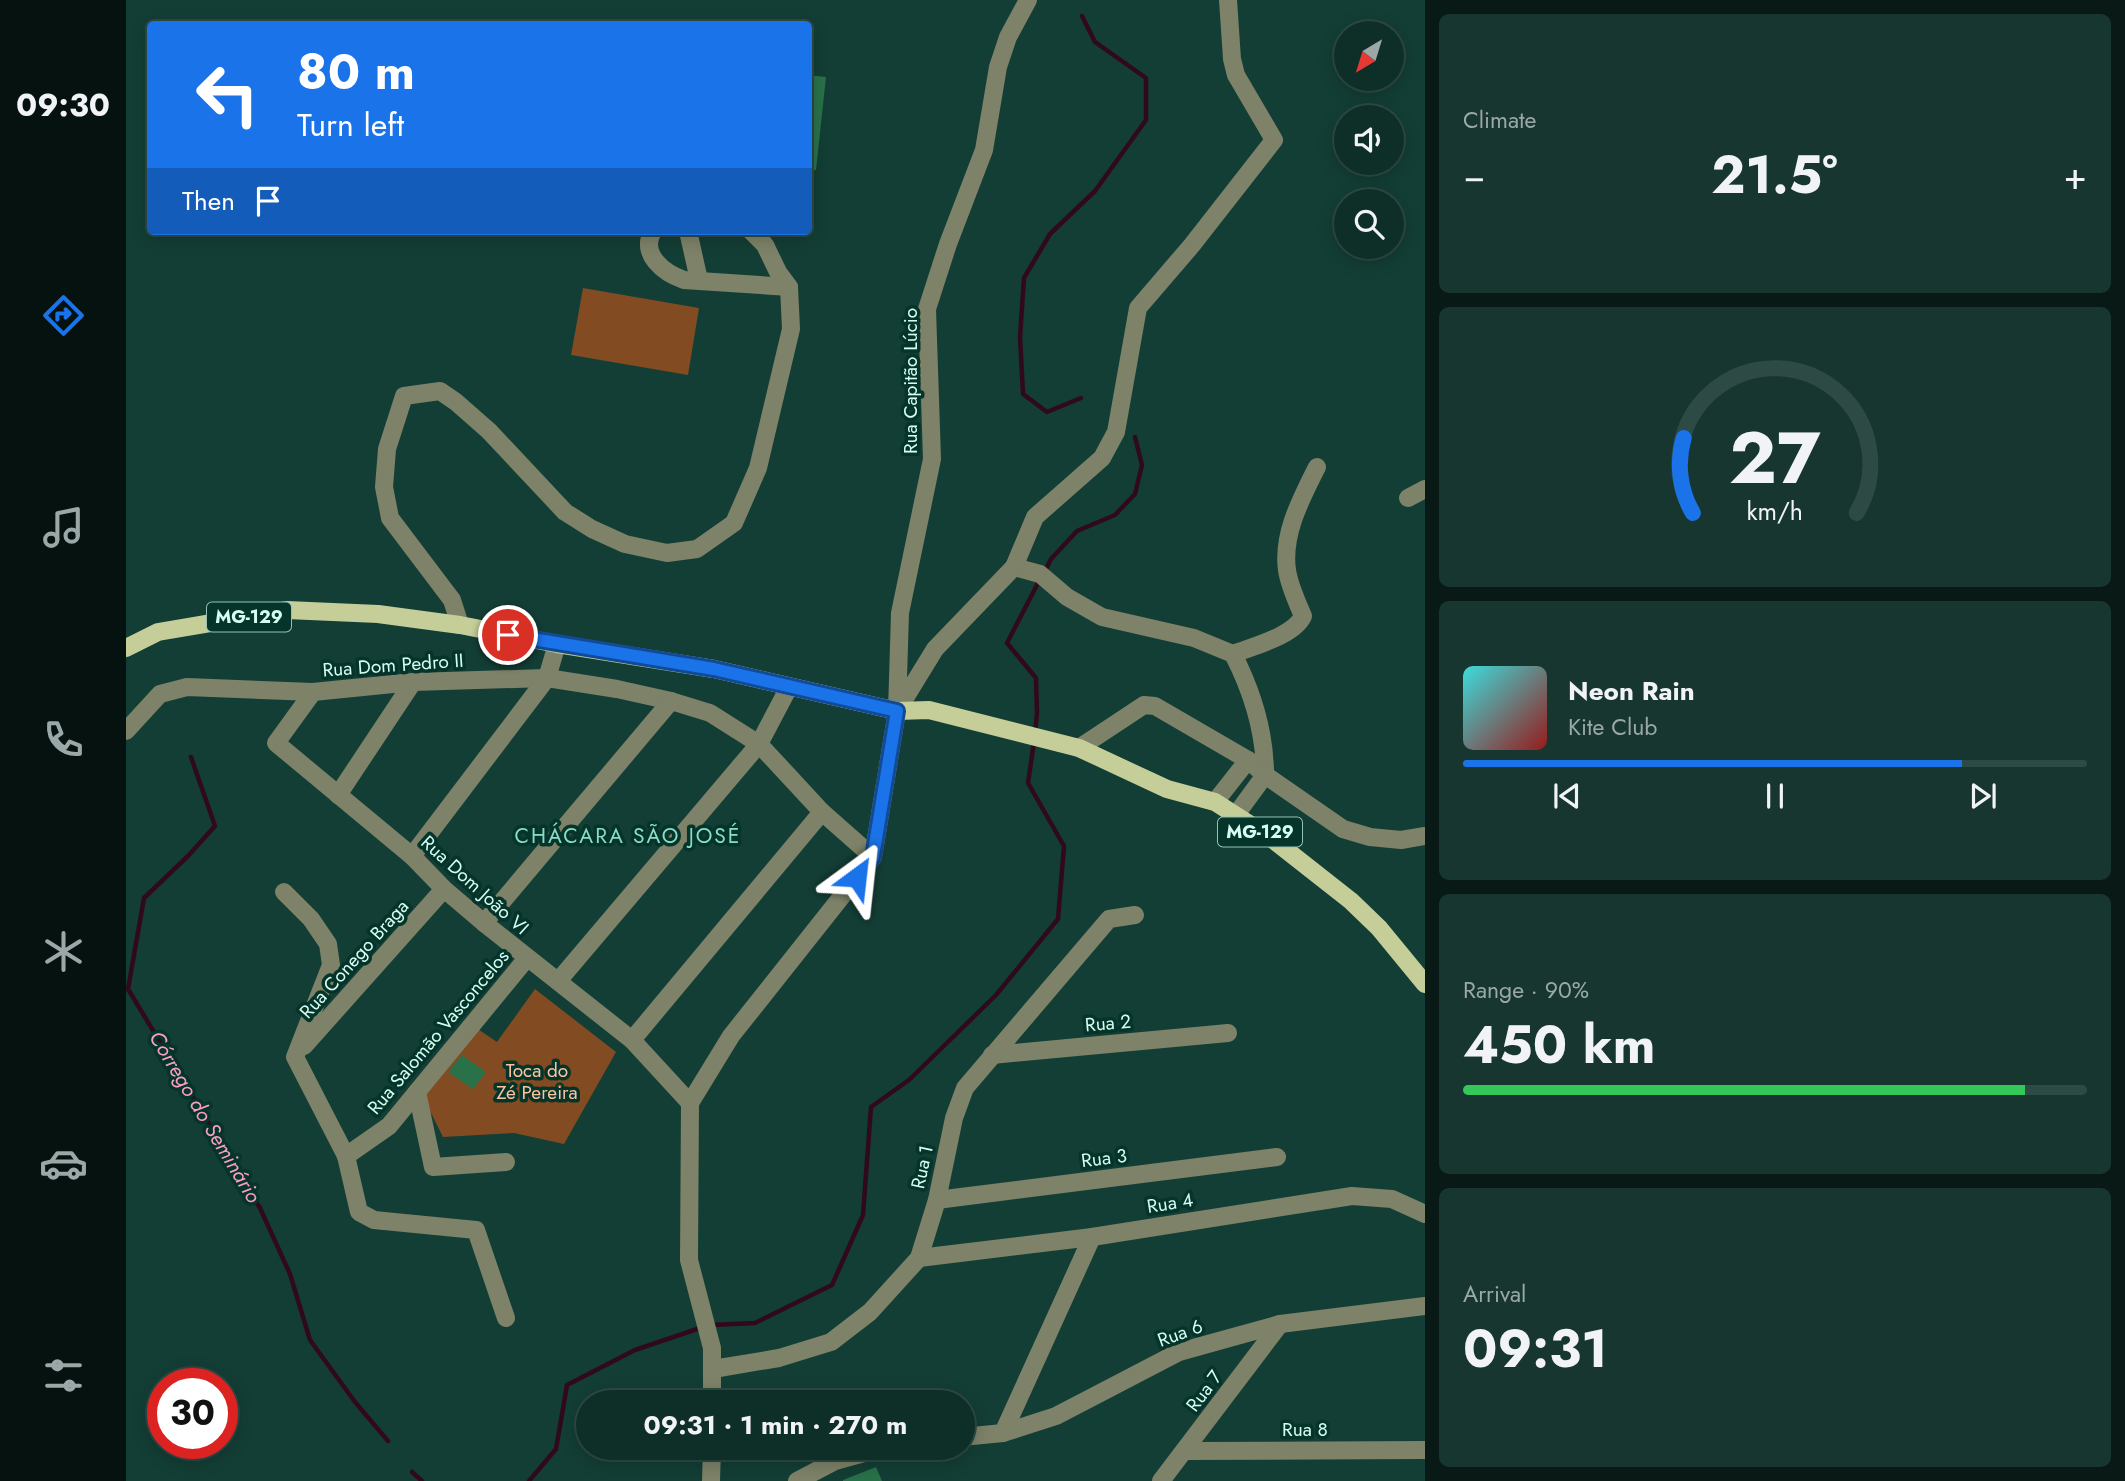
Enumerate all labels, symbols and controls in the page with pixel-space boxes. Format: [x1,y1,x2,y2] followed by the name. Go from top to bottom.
[1334,21,1404,91] north arrow
[1334,21,1404,259] map controls
[297,37,415,107] text: 80 m
[182,49,273,140] icon: left
[16,82,110,128] text: 09:30
[297,102,404,148] text: Turn left
[1463,103,1536,137] text: Climate
[1334,105,1404,175] button: sound
[1711,137,1838,213] text: 21.5°
[1463,148,1485,203] text: −
[2064,148,2087,203] text: +
[182,182,235,220] text: Then
[249,182,287,220] icon: arrive
[1334,189,1404,259] button: search
[39,291,88,340] icon: directions
[897,308,924,454] street label: Rua Capitão Lúcio
[1729,406,1821,511] text: 27
[1747,493,1803,529] text: km/h
[39,503,88,552] icon: music
[207,602,291,632] road number: MG-129
[478,605,538,665] pin
[489,616,527,654] icon: arrive
[322,647,464,683] street label: Rua Dom Pedro II
[1568,672,1695,710] text: Neon Rain
[1568,710,1657,744] text: Kite Club
[39,715,88,764] icon: phone
[1548,777,1586,815] icon: previous
[1756,777,1794,815] icon: pause
[1964,777,2002,815] icon: next
[1218,818,1302,846] road number: MG-129
[515,821,741,851] district label: CHÁCARA SÃO JOSÉ
[415,829,535,941] street label: Rua Dom João VI
[820,840,894,914] position arrow
[293,894,415,1024] street label: Rua Conego Braga
[39,927,88,976] icon: climate
[361,943,515,1120] street label: Rua Salomão Vasconcelos
[1463,973,1589,1007] text: Range · 90%
[1463,1007,1656,1083] text: 450 km
[1084,1008,1132,1038] street label: Rua 2
[142,1025,268,1209] water label: Córrego do Seminário
[496,1057,578,1106] park label: Toca do Zé Pereira
[39,1139,88,1188] icon: car
[1080,1142,1128,1174] street label: Rua 3
[904,1143,940,1191] street label: Rua 1
[1145,1186,1195,1220] street label: Rua 4
[1463,1277,1526,1311] text: Arrival
[1463,1311,1608,1387] text: 09:31
[1154,1312,1206,1354] street label: Rua 6
[39,1351,88,1400] icon: filters
[1180,1365,1228,1417] street label: Rua 7
[147,1368,238,1459] speed limit sign: 30
[644,1406,907,1444] text: 09:31 · 1 min · 270 m
[1282,1416,1328,1443] street label: Rua 8

